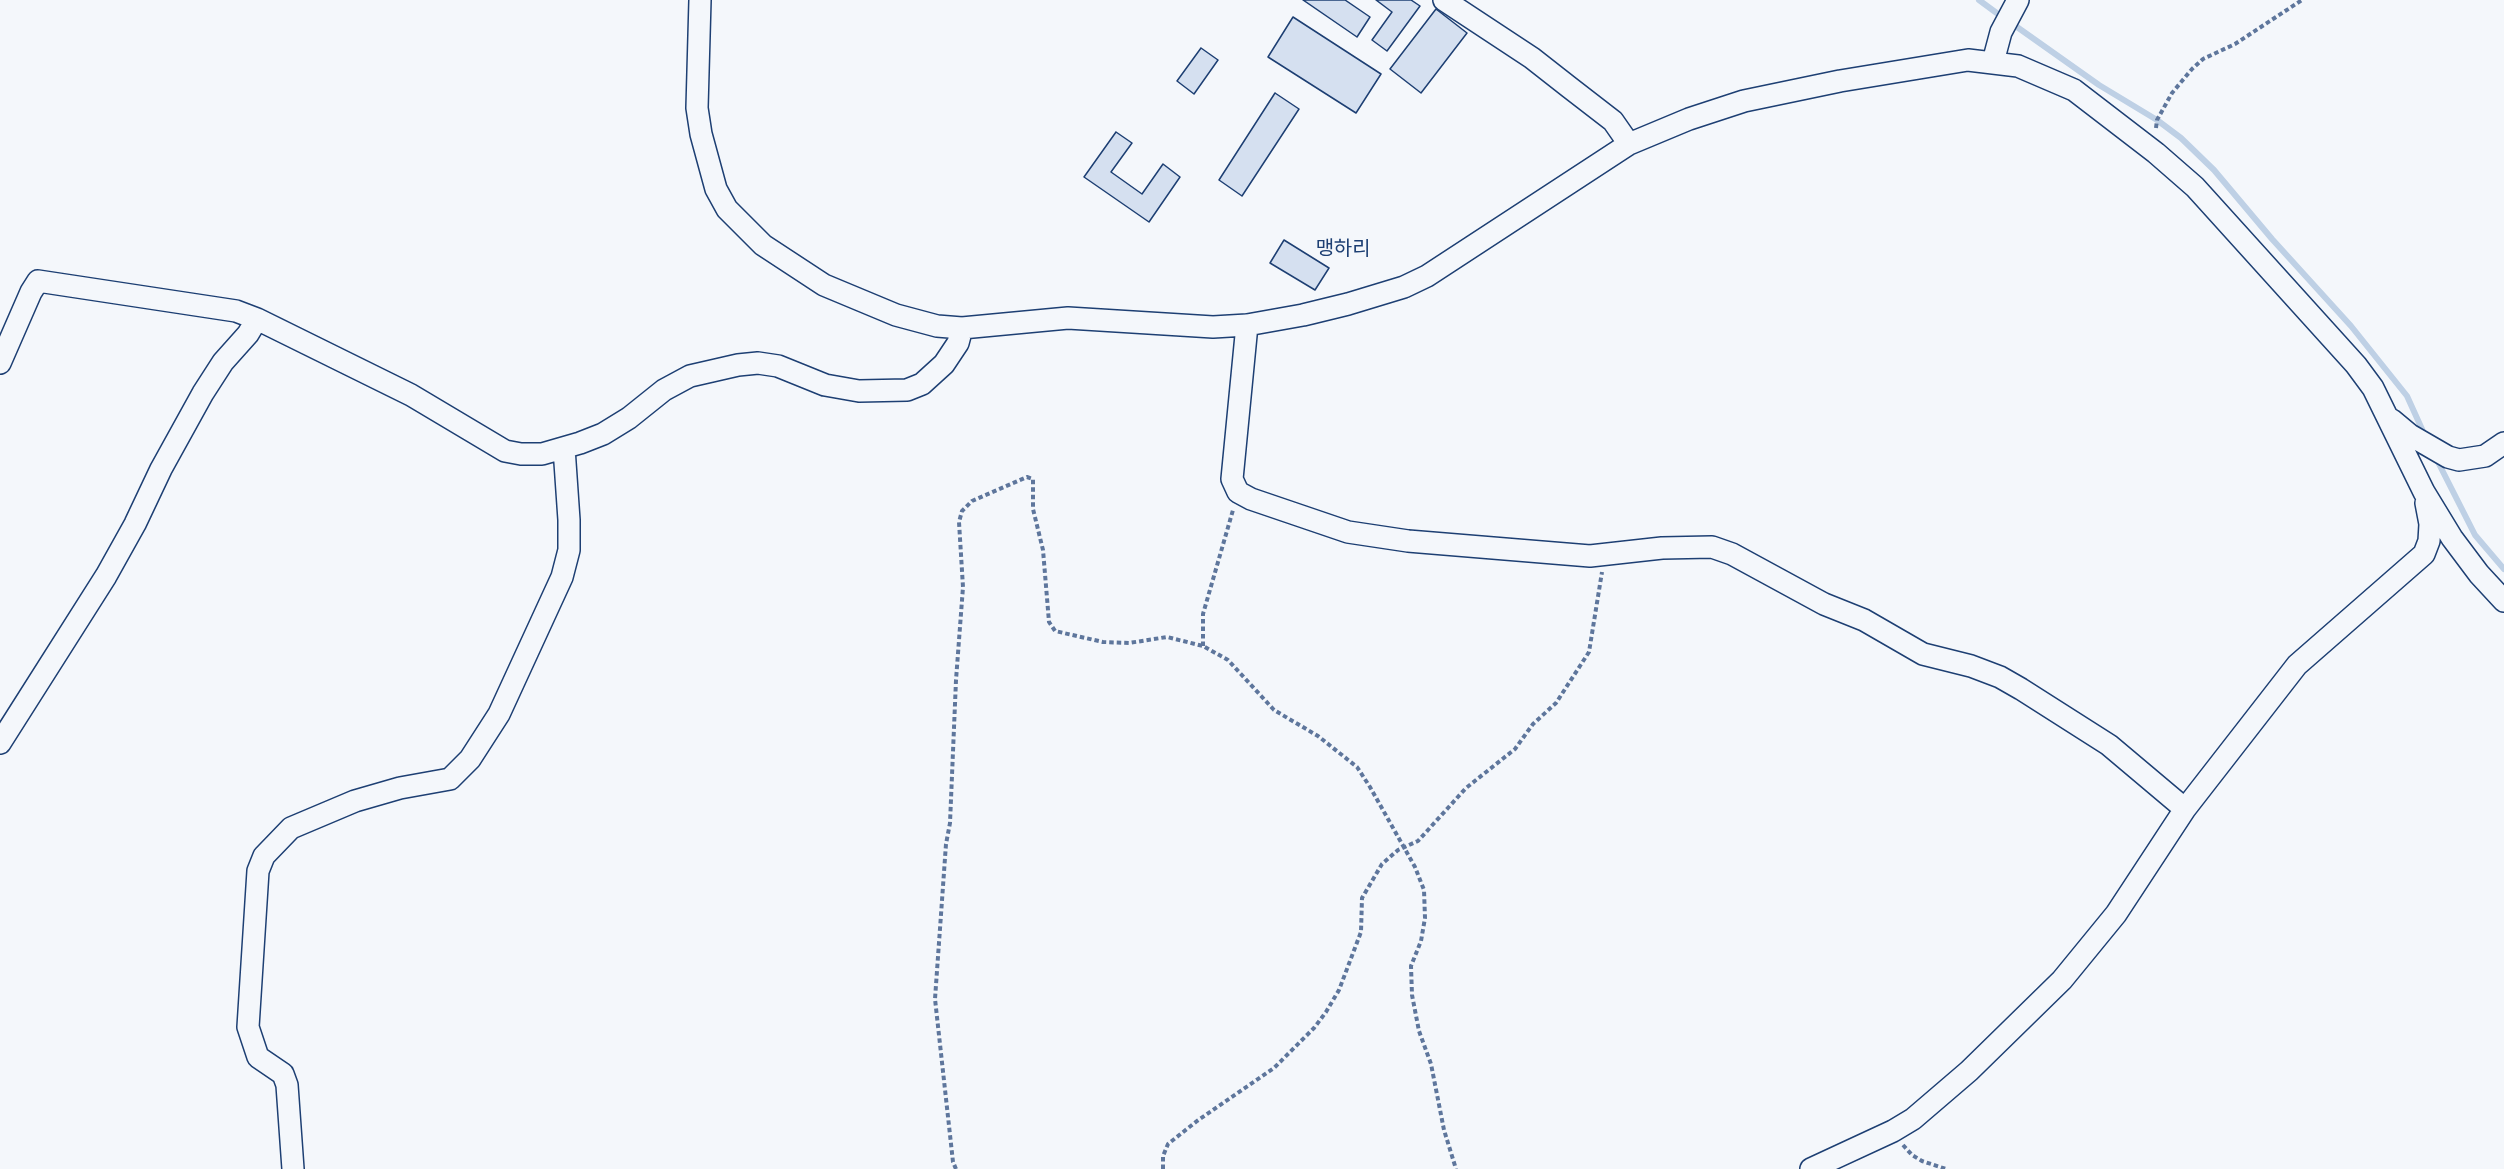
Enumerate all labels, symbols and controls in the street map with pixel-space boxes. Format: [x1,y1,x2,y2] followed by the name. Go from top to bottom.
[1315,237,1371,261] district label: 맹하리

